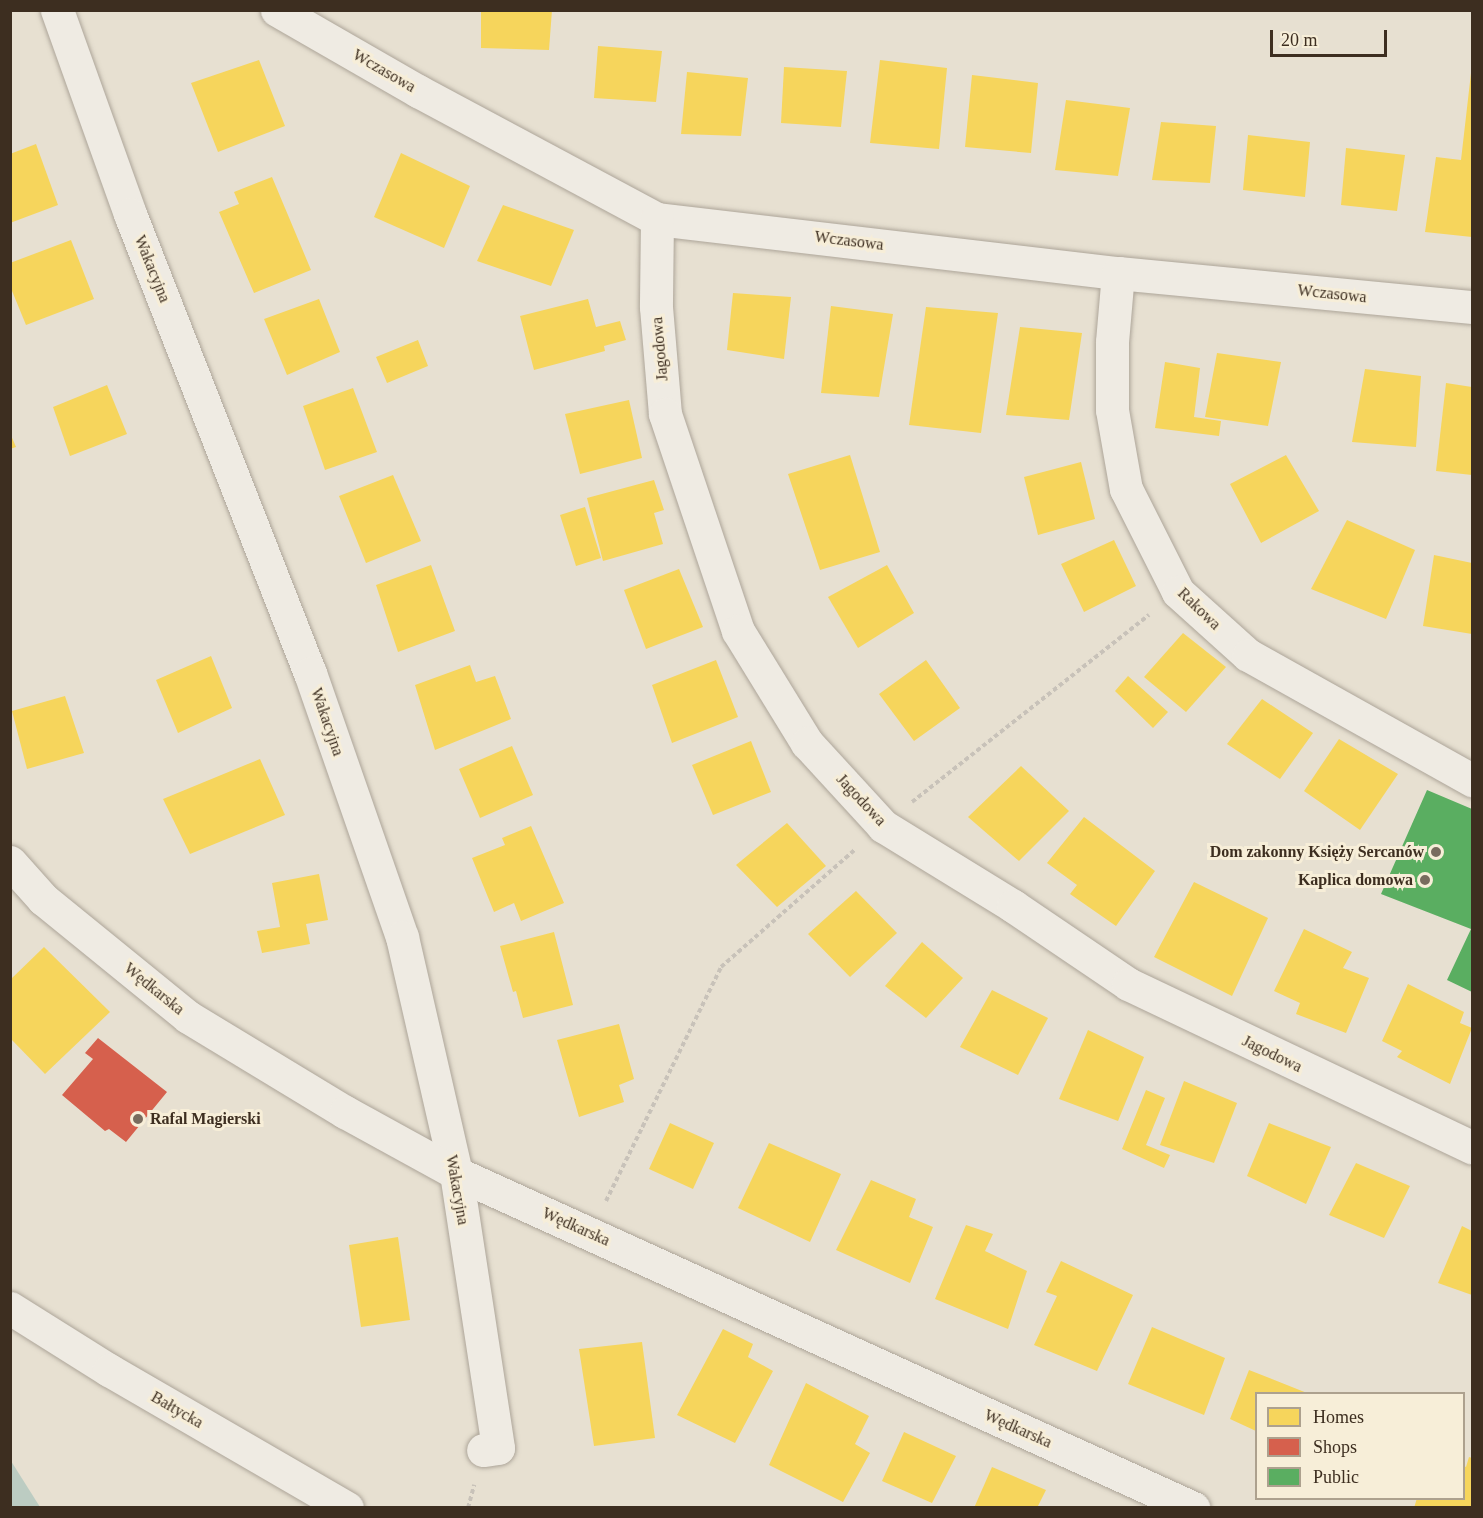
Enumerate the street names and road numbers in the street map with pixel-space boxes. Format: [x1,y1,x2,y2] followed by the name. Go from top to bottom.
[349,45,419,97] street label: Wczasowa
[813,227,885,255] street label: Wczasowa
[130,233,174,305] street label: Wakacyjna
[1297,281,1367,307] street label: Wczasowa
[648,316,672,382] street label: Jagodowa
[1173,584,1225,634] street label: Rakowa
[306,685,348,759] street label: Wakacyjna
[832,770,890,830] street label: Jagodowa
[120,959,188,1019] street label: Wędkarska
[1239,1031,1305,1077] street label: Jagodowa
[441,1154,473,1226] street label: Wakacyjna
[539,1204,613,1250] street label: Wędkarska
[148,1387,206,1433] street label: Bałtycka
[981,1406,1055,1452] street label: Wędkarska

